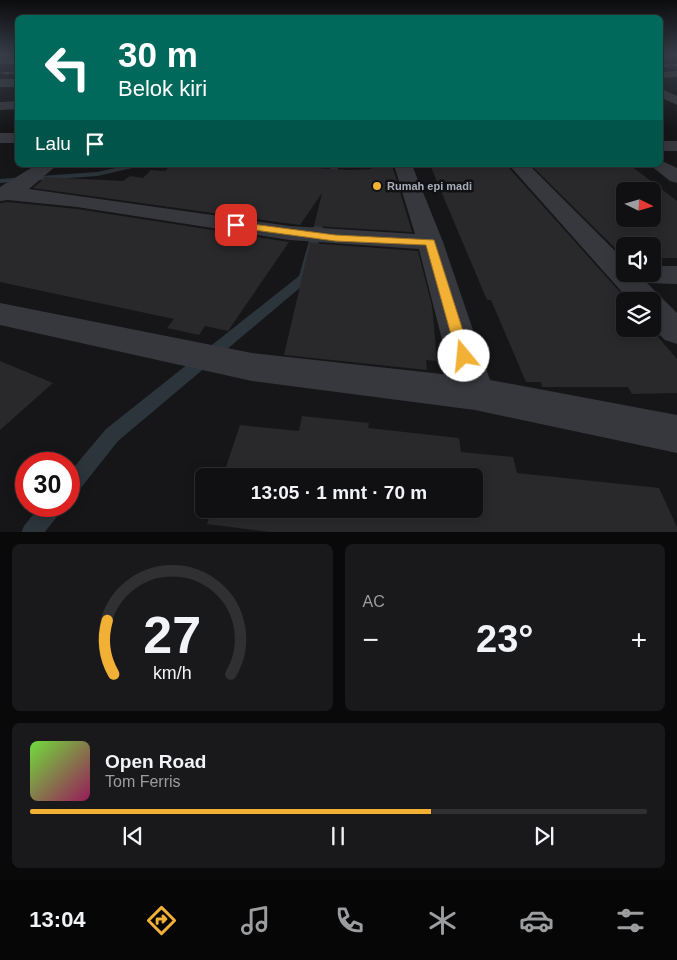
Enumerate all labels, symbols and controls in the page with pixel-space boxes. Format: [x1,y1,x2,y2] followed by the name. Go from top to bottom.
[35,35,100,100] icon: left
[118,35,198,74] text: 30 m
[118,76,207,101] text: Belok kiri
[81,130,109,158] icon: arrive
[35,133,71,154] text: Lalu
[371,180,383,192] marker: Rumah epi madi
[387,180,472,192] place label: Rumah epi madi
[616,182,661,228] north arrow
[616,182,661,337] map controls
[215,204,257,246] pin
[222,211,250,239] icon: arrive
[616,237,661,282] button: sound
[616,292,661,337] button: layers
[437,329,489,381] position arrow
[15,452,80,517] speed limit sign: 30
[251,482,427,503] text: 13:05 · 1 mnt · 70 m
[363,593,385,610] text: AC
[143,606,201,664] text: 27
[476,618,533,660] text: 23°
[363,624,379,655] text: −
[631,624,647,655] text: +
[153,663,192,683] text: km/h
[105,751,206,772] text: Open Road
[105,773,181,790] text: Tom Ferris
[119,822,147,850] icon: previous
[324,822,352,850] icon: pause
[530,822,558,850] icon: next
[144,903,179,938] icon: directions
[238,903,273,938] icon: music
[332,903,367,938] icon: phone
[425,903,460,938] icon: climate
[519,903,554,938] icon: car
[613,903,648,938] icon: filters
[29,907,86,932] text: 13:04

